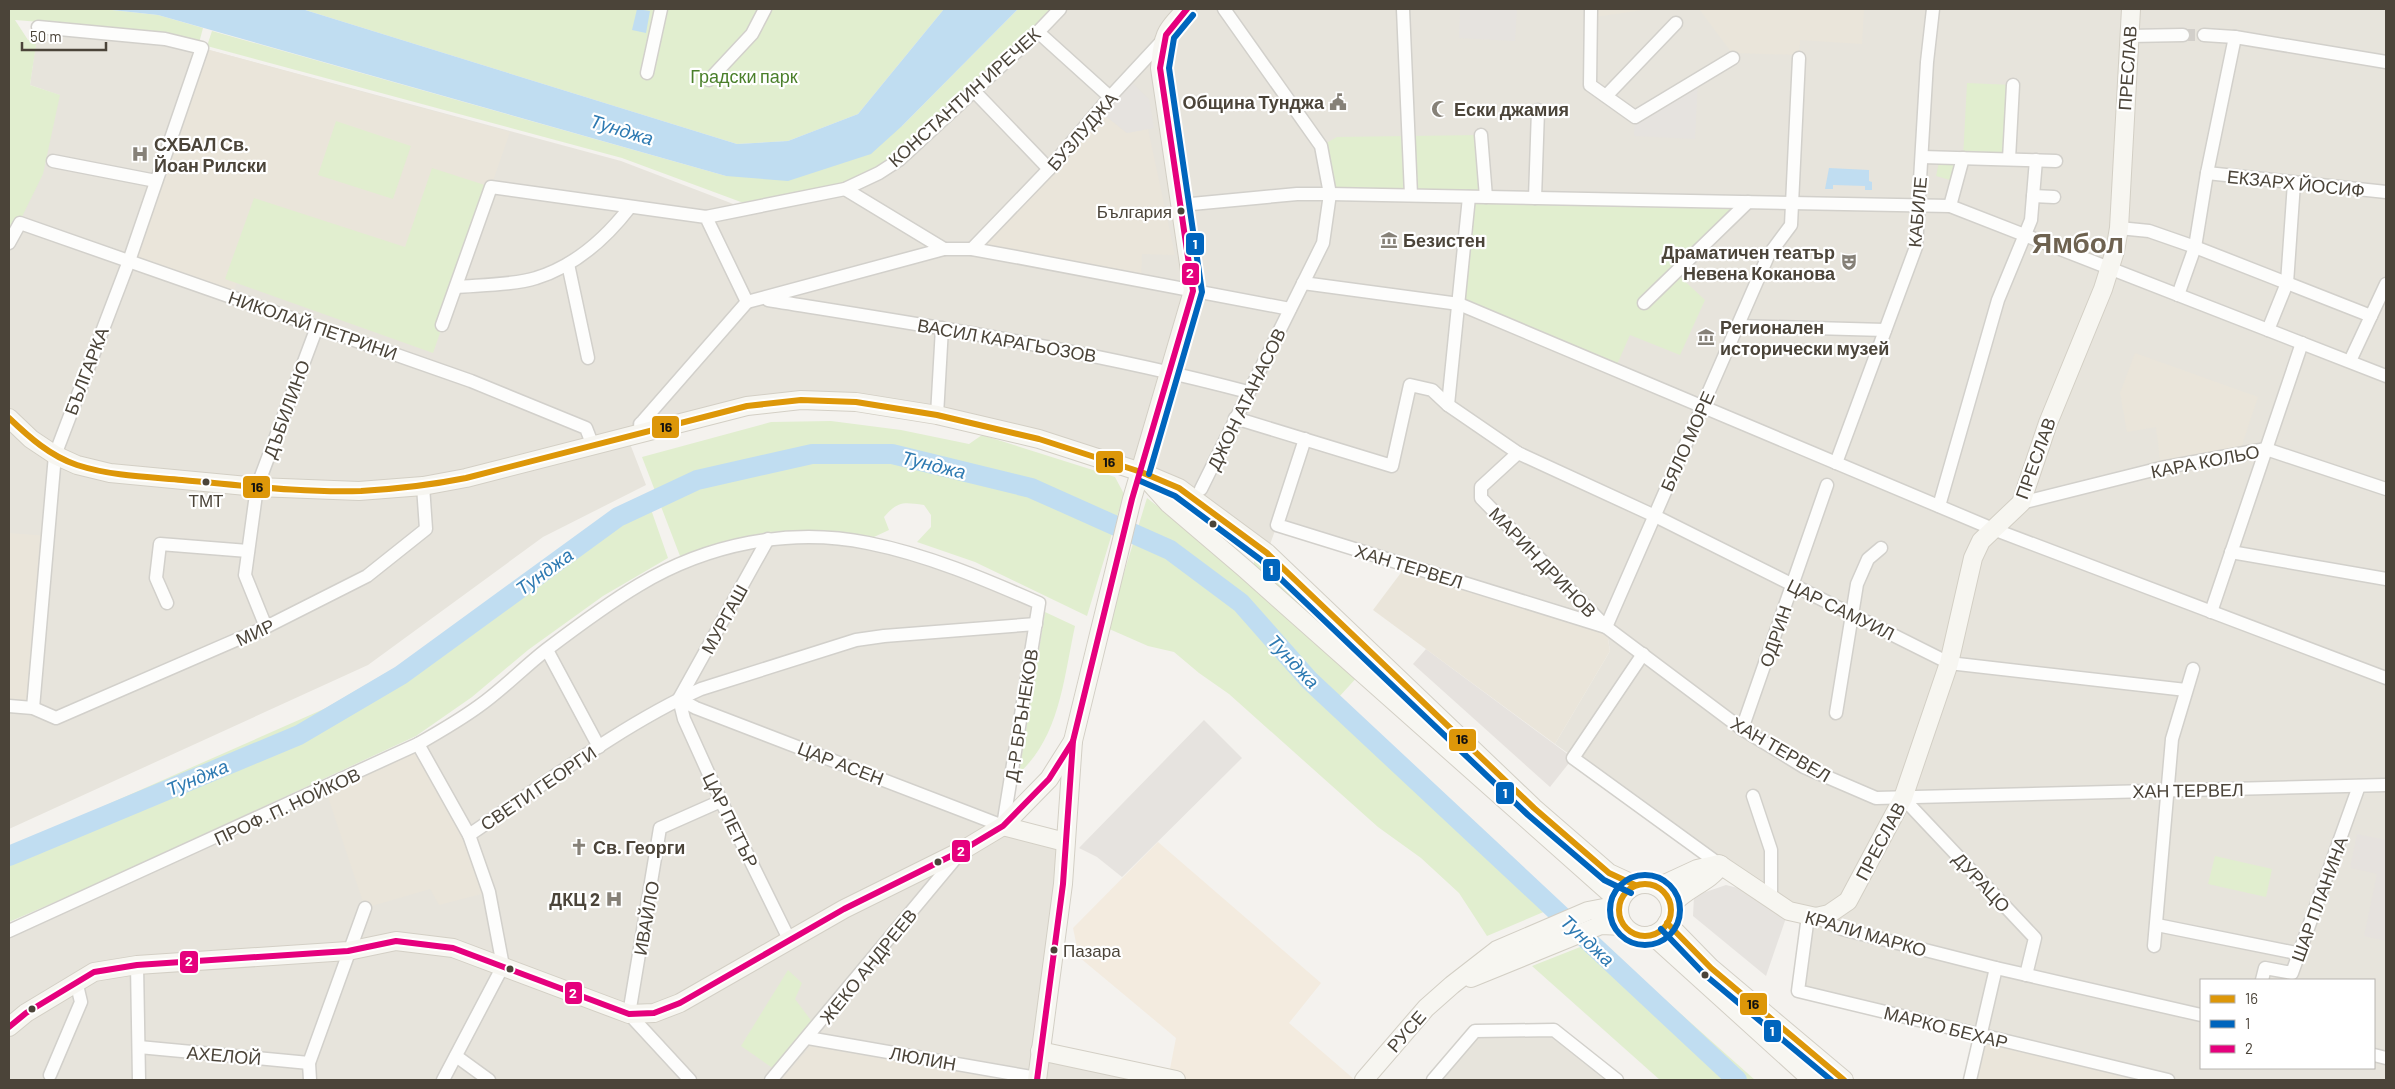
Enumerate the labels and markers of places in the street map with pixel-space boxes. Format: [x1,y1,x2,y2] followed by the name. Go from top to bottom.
[1183,91,1325,113] place label: Община Тунджа
[1328,92,1348,112] public building icon: Община Тунджа
[1454,98,1569,120] place label: Ески джамия
[1430,99,1450,119] mosque icon: Ески джамия
[154,133,267,176] place label: СХБАЛ Св. Йоан Рилски
[130,144,150,164] hospital icon: СХБАЛ Св. Йоан Рилски
[1097,201,1172,221] place label: България
[1176,206,1186,216] marker: България
[1403,229,1486,251] place label: Безистен
[1379,230,1399,250] museum icon: Безистен
[1661,241,1836,284] place label: Драматичен театър Невена Коканова
[1839,252,1859,272] theatre icon: Драматичен театър Невена Коканова
[1720,316,1889,359] place label: Регионален исторически музей
[1696,327,1716,347] museum icon: Регионален исторически музей
[201,477,211,487] marker: ТМТ
[189,490,223,510] place label: ТМТ
[1208,519,1218,529] unlabelled marker
[593,836,685,858] place label: Св. Георги
[569,837,589,857] church icon: Св. Георги
[933,857,943,867] unlabelled marker
[549,888,600,910] place label: ДКЦ 2
[604,889,624,909] hospital icon: ДКЦ 2
[1063,940,1121,960] place label: Пазара
[1049,945,1059,955] marker: Пазара
[505,964,515,974] unlabelled marker
[1700,970,1710,980] unlabelled marker
[27,1004,37,1014] unlabelled marker

